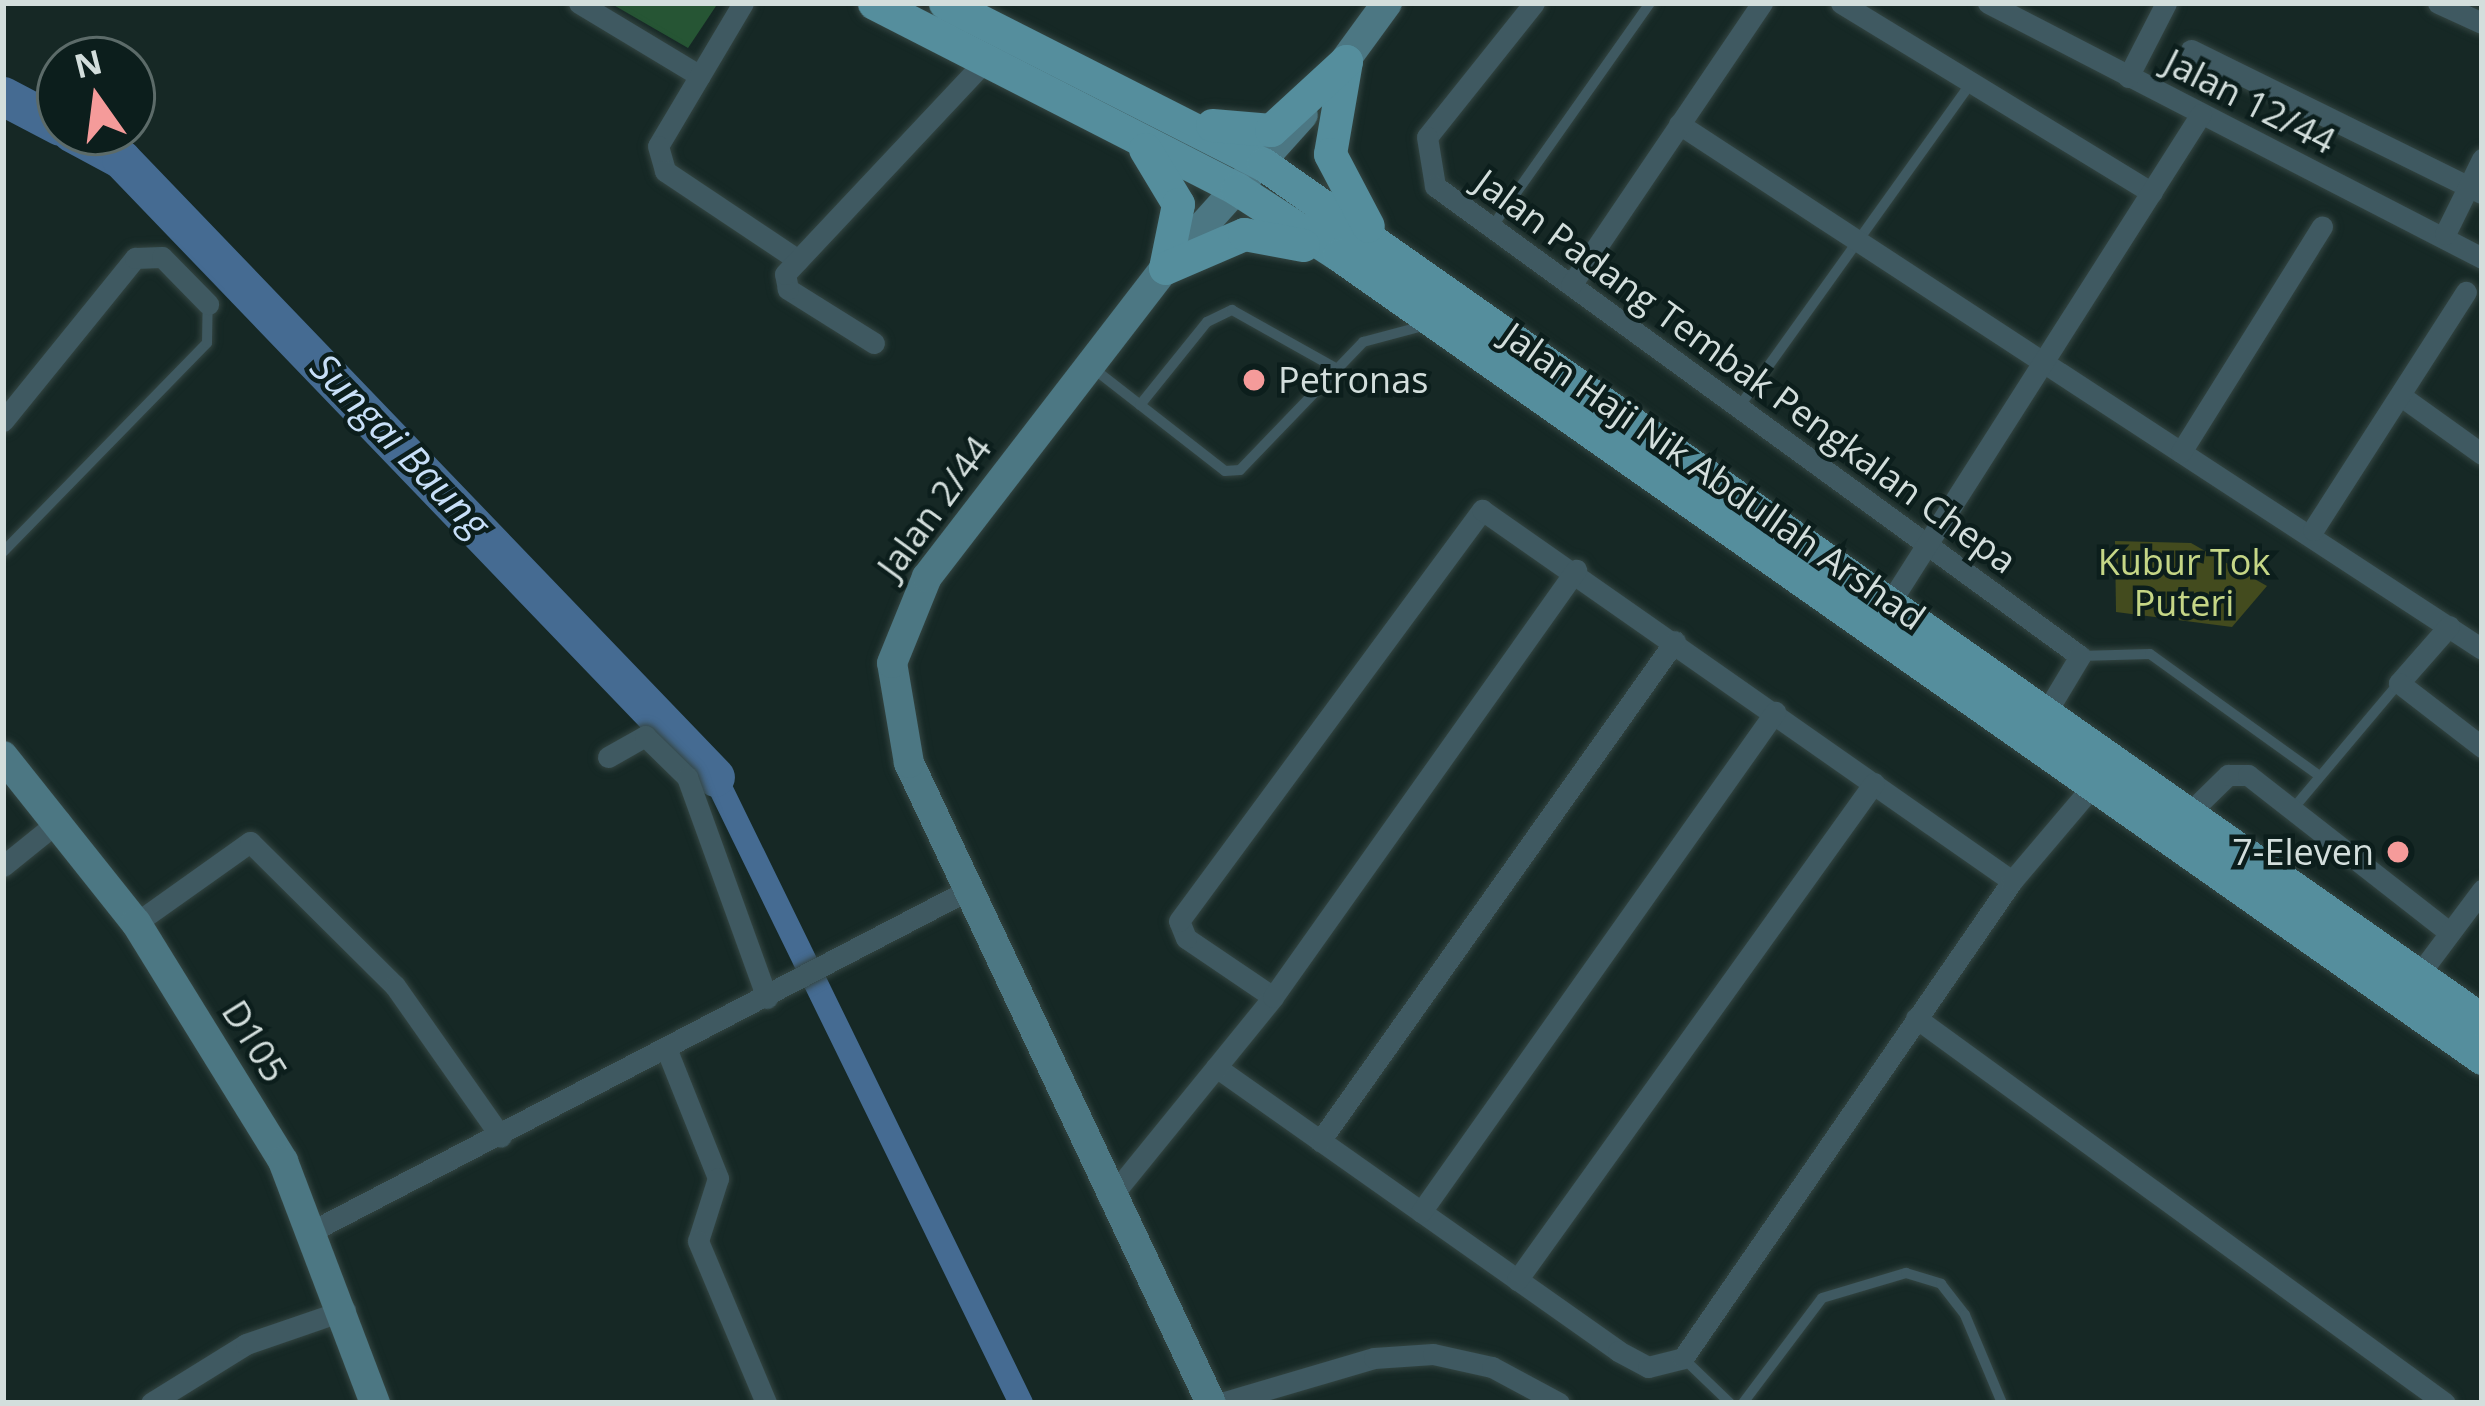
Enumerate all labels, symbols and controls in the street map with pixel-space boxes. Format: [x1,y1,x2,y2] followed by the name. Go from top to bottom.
[36,36,156,156] north arrow
[69,38,106,89] text: N
[2157,40,2343,162] street label: Jalan 12/44
[1467,160,2025,582] street label: Jalan Padang Tembak Pengkalan Chepa
[1494,313,1934,639] street label: Jalan Haji Nik Abdullah Arshad
[302,343,500,547] water label: Sungai Baung
[1278,358,1428,402] place label: Petronas
[1241,367,1267,393] marker: Petronas
[868,428,1000,586] street label: Jalan 2/44
[2098,539,2270,624] park label: Kubur Tok Puteri
[2232,830,2374,874] place label: 7-Eleven
[2385,839,2411,865] marker: 7-Eleven
[213,992,297,1090] street label: D105

